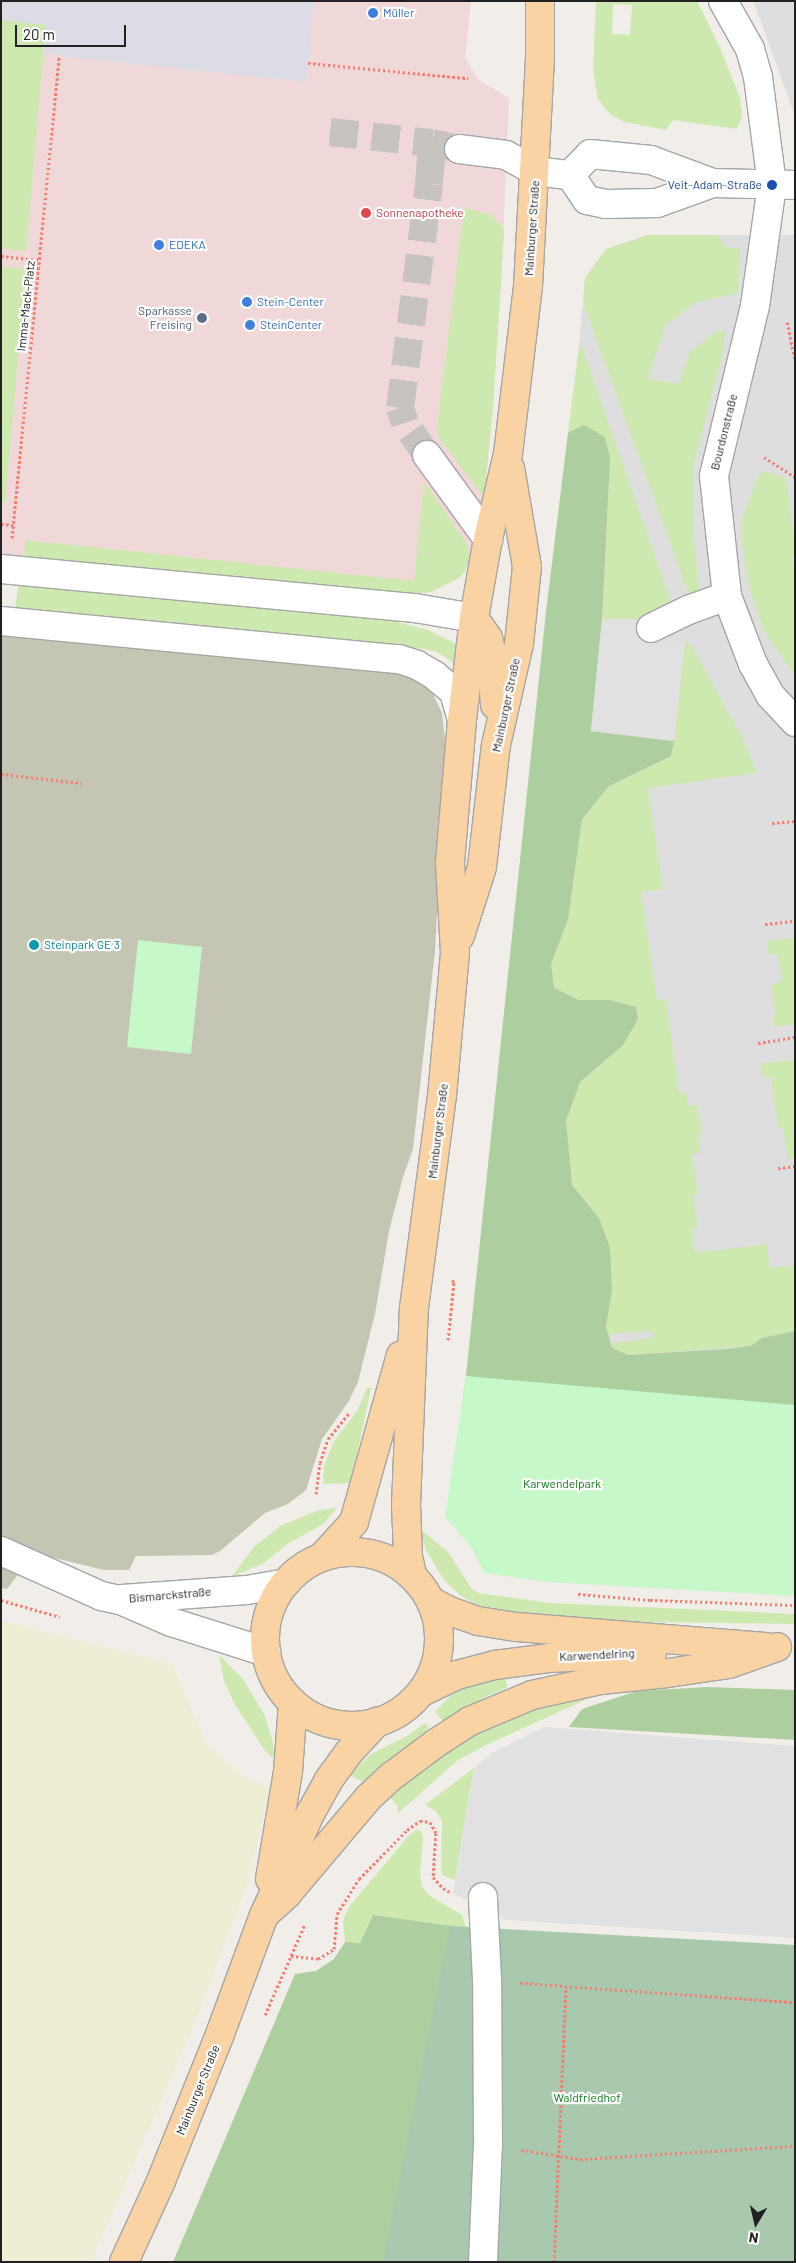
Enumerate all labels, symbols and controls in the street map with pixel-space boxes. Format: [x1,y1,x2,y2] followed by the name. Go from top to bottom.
[383,6,414,20] place label: Müller
[367,7,379,19] marker: Müller
[18,15,129,47] scale bar
[23,25,55,43] text: 20 m
[668,178,762,192] place label: Veit-Adam-Straße
[766,179,778,191] marker: Veit-Adam-Straße
[521,180,543,276] street label: Mainburger Straße
[376,206,464,220] place label: Sonnenapotheke
[360,207,372,219] marker: Sonnenapotheke
[169,238,206,252] place label: EDEKA
[153,239,165,251] marker: EDEKA
[14,260,38,352] street label: Imma-Mack-Platz
[257,295,324,309] place label: Stein-Center
[241,296,253,308] marker: Stein-Center
[138,304,192,332] place label: Sparkasse Freising
[196,312,208,324] marker: Sparkasse Freising
[260,318,322,332] place label: SteinCenter
[244,319,256,331] marker: SteinCenter
[708,392,740,472] street label: Bourdonstraße
[489,657,523,753] street label: Mainburger Straße
[44,938,120,952] place label: Steinpark GE 3
[28,939,40,951] marker: Steinpark GE 3
[425,1083,451,1179] street label: Mainburger Straße
[523,1477,601,1491] park label: Karwendelpark
[128,1584,212,1606] street label: Bismarckstraße
[559,1646,635,1664] street label: Karwendelring
[173,2043,223,2137] street label: Mainburger Straße
[553,2091,621,2105] park label: Waldfriedhof
[731,2198,781,2248] north arrow
[748,2229,760,2247] text: N

